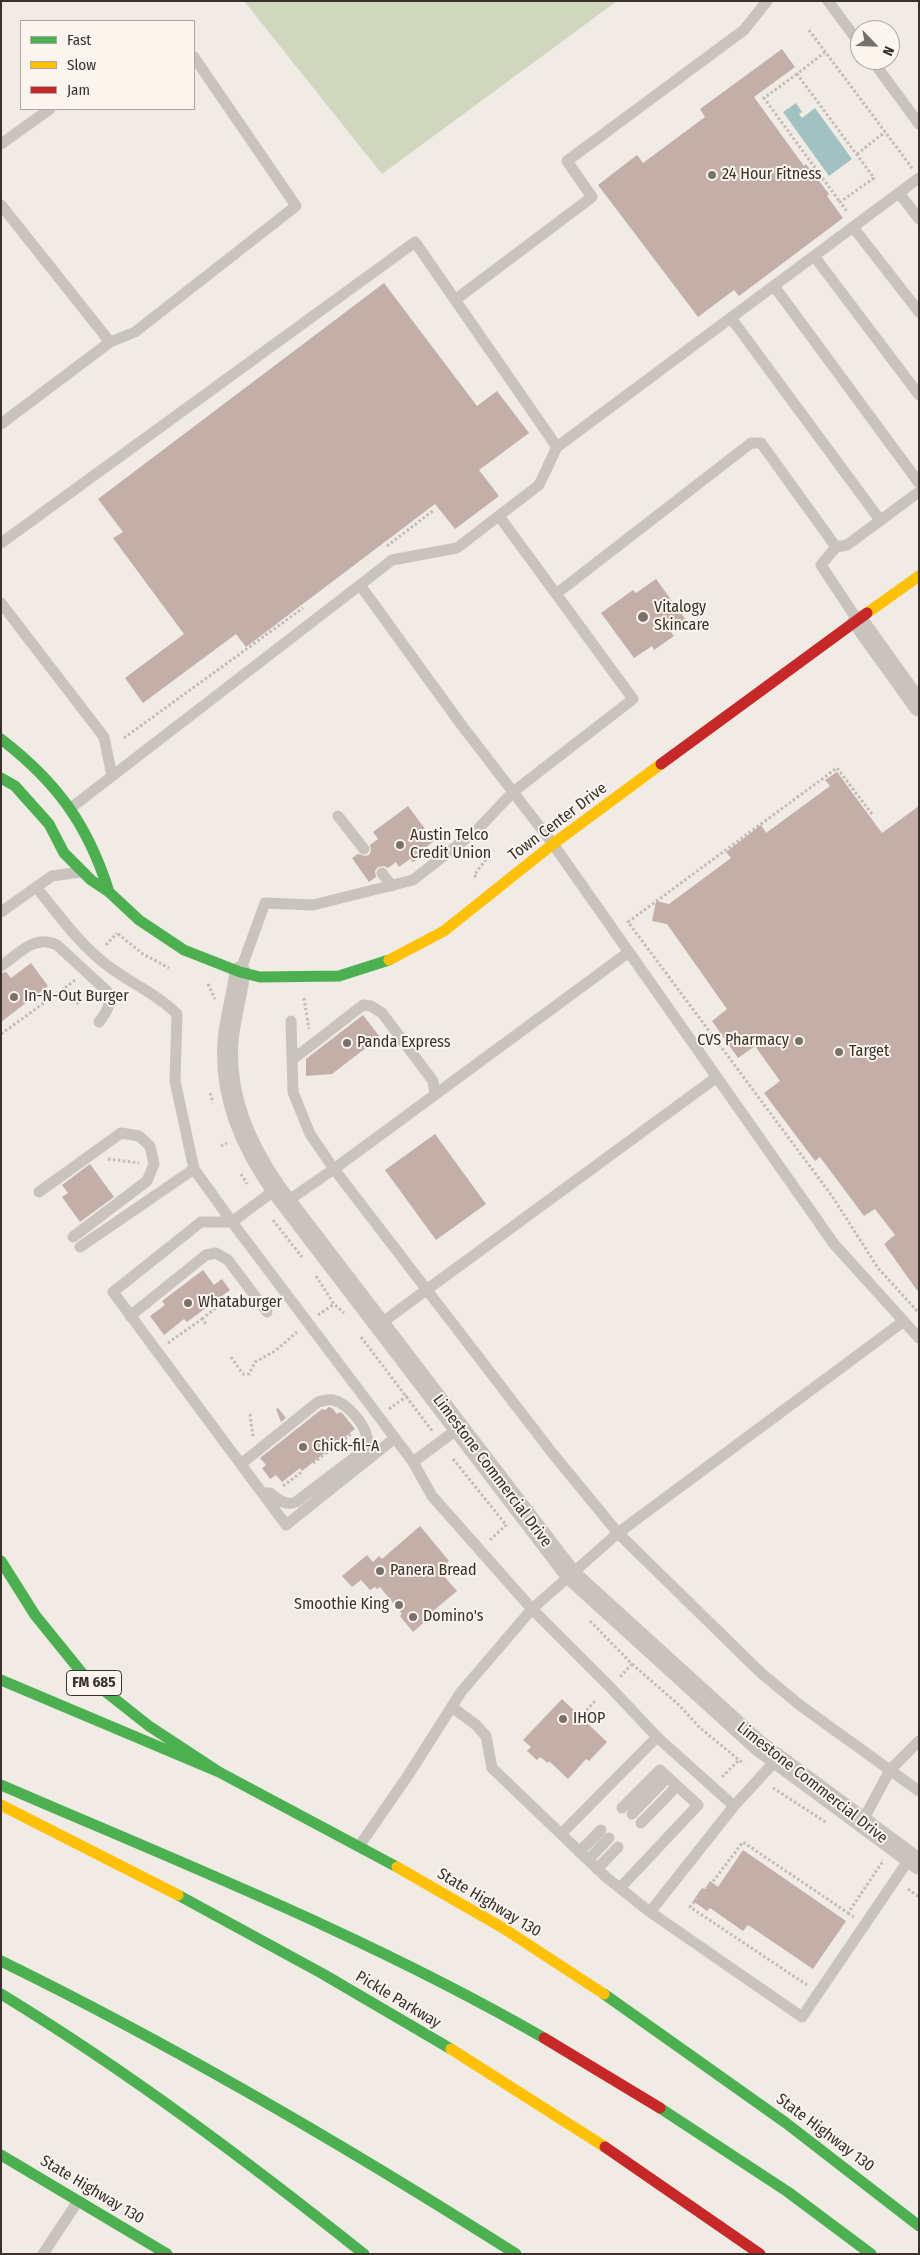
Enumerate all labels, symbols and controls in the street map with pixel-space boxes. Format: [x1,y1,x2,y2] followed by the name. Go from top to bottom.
[20,20,195,110] legend
[850,20,900,70] north arrow
[67,31,91,49] text: Fast
[879,44,898,58] text: N
[67,56,96,74] text: Slow
[67,81,90,99] text: Jam
[722,165,822,185] place label: 24 Hour Fitness
[706,169,718,181] marker: 24 Hour Fitness
[654,598,709,636] place label: Vitalogy Skincare
[636,610,650,624] marker: Vitalogy Skincare
[505,779,611,865] street label: Town Center Drive
[410,826,491,864] place label: Austin Telco Credit Union
[394,839,406,851] marker: Austin Telco Credit Union
[24,987,129,1007] place label: In-N-Out Burger
[8,991,20,1003] marker: In-N-Out Burger
[697,1031,789,1051] place label: CVS Pharmacy
[357,1033,451,1053] place label: Panda Express
[793,1035,805,1047] marker: CVS Pharmacy
[341,1037,353,1049] marker: Panda Express
[849,1042,889,1062] place label: Target
[833,1046,845,1058] marker: Target
[198,1293,282,1313] place label: Whataburger
[182,1297,194,1309] marker: Whataburger
[428,1391,556,1551] street label: Limestone Commercial Drive
[313,1437,379,1457] place label: Chick-fil-A
[297,1441,309,1453] marker: Chick-fil-A
[390,1561,476,1581] place label: Panera Bread
[374,1565,386,1577] marker: Panera Bread
[294,1595,389,1615] place label: Smoothie King
[393,1599,405,1611] marker: Smoothie King
[423,1607,484,1627] place label: Domino's
[407,1611,419,1623] marker: Domino's
[66,1670,122,1696] road number: FM 685
[573,1709,605,1729] place label: IHOP
[557,1713,569,1725] marker: IHOP
[733,1718,891,1848] street label: Limestone Commercial Drive
[434,1864,544,1942] street label: State Highway 130
[352,1967,444,2033] street label: Pickle Parkway
[772,2090,878,2176] street label: State Highway 130
[37,2151,147,2229] street label: State Highway 130

